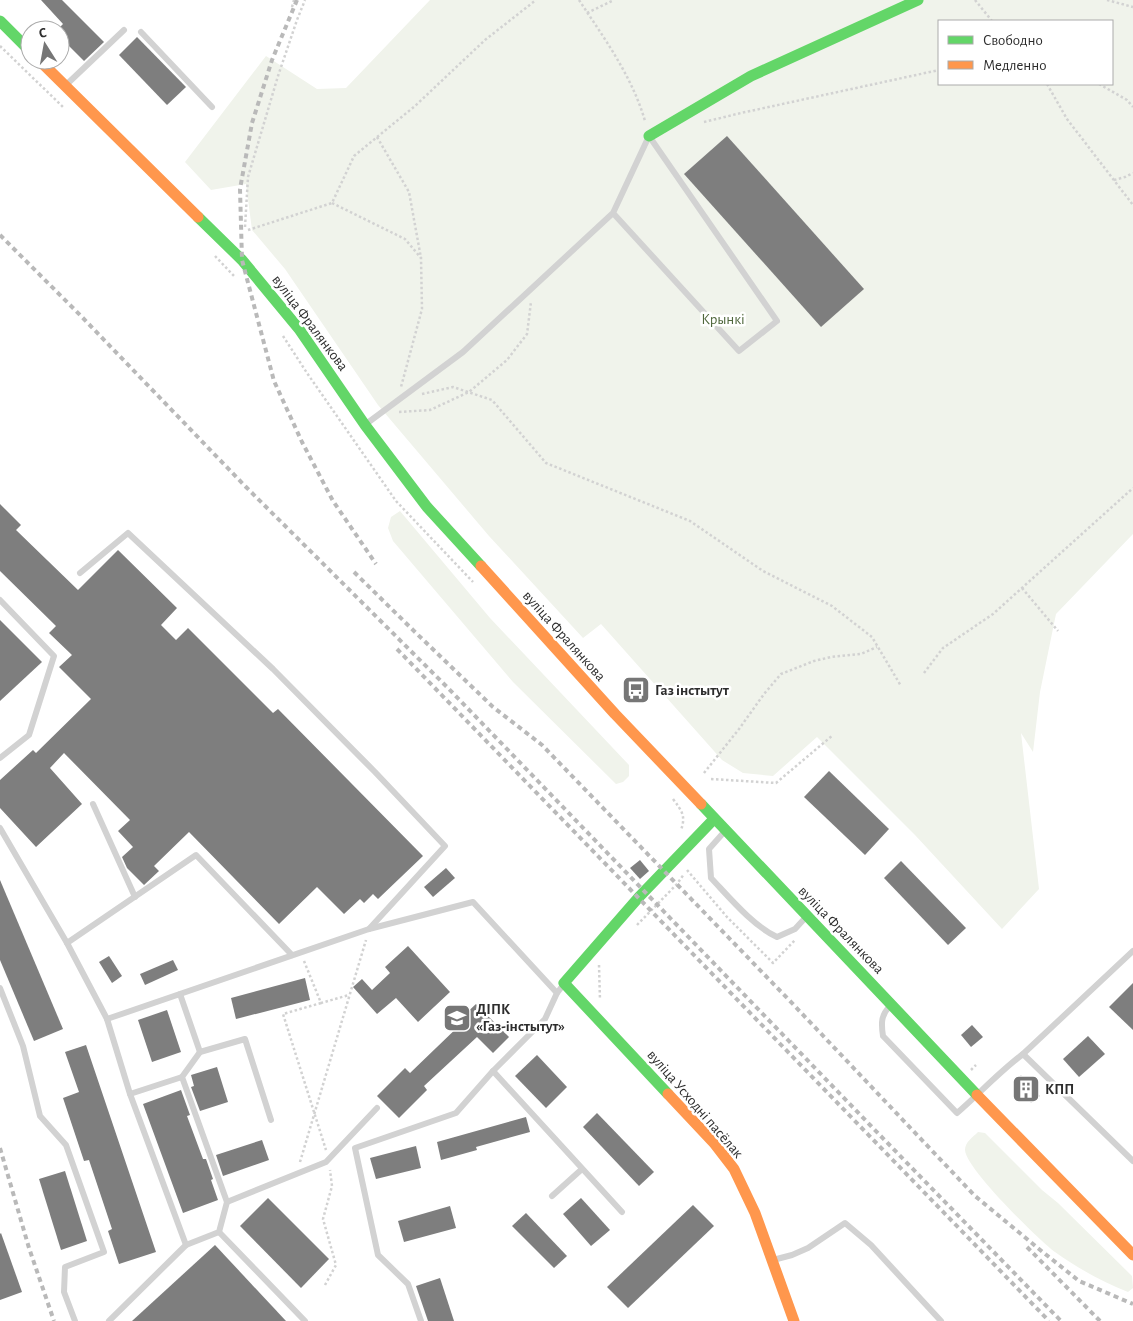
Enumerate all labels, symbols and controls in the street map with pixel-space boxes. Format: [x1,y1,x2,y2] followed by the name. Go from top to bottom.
[20,20,70,70] north arrow
[938,20,1113,85] legend
[38,26,48,41] text: С
[983,33,1043,48] text: Свободно
[983,58,1047,73] text: Медленно
[269,272,351,374] street label: вуліца Фралянкова
[701,312,745,327] park label: Крынкі
[520,588,608,684] street label: вуліца Фралянкова
[621,675,651,705] bus stop icon: Газ інстытут
[655,683,729,698] place label: Газ інстытут
[795,883,887,977] street label: вуліца Фралянкова
[476,1002,565,1034] place label: ДІПК «Газ-інстытут»
[442,1003,472,1033] school or university icon: ДІПК «Газ-інстытут»
[644,1047,746,1161] street label: вуліца Усходні пасёлак
[1011,1074,1041,1104] building icon: КПП
[1045,1082,1074,1097] place label: КПП

